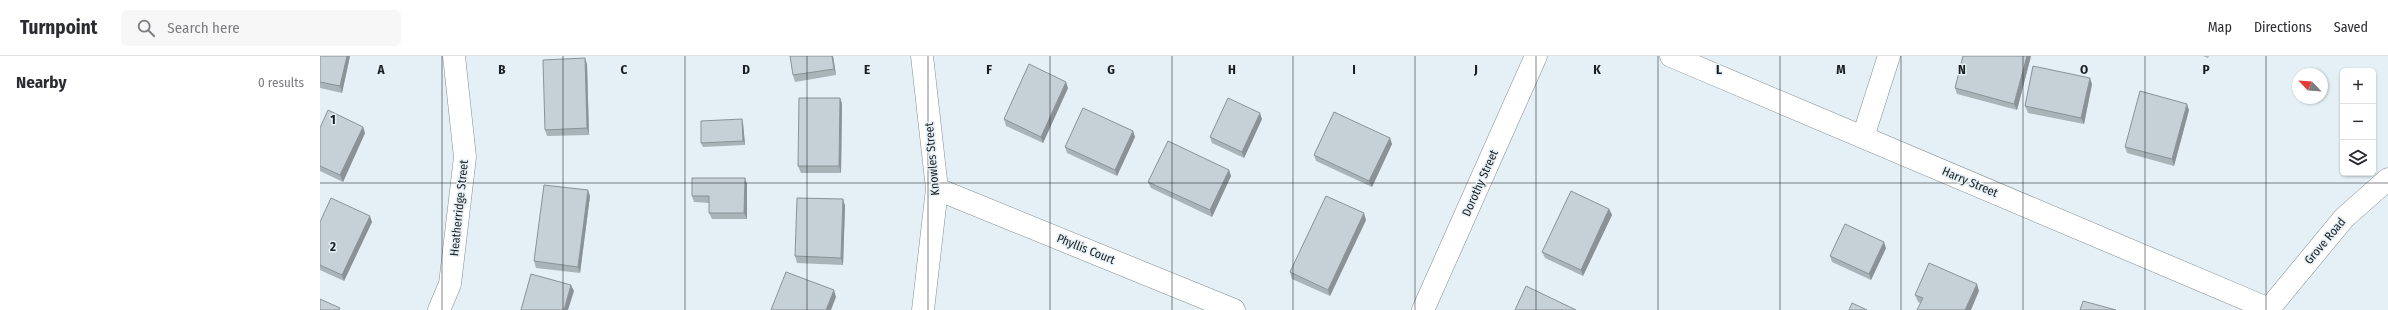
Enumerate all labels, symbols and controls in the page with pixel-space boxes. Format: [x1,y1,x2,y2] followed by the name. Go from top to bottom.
[121,10,401,46] search box
[20,16,97,39] text: Turnpoint
[135,17,157,39] icon: search
[167,19,240,37] text: Search here
[2208,19,2232,36] text: Map
[2254,19,2312,36] text: Directions
[2334,19,2368,36] text: Saved
[376,62,385,77] text: A
[498,62,506,77] text: B
[621,62,628,77] text: C
[742,62,750,77] text: D
[864,62,870,77] text: E
[986,62,992,77] text: F
[1107,62,1115,77] text: G
[1228,62,1236,77] text: H
[1352,62,1356,77] text: I
[1473,62,1478,77] text: J
[1593,62,1601,77] text: K
[1716,62,1722,77] text: L
[1836,62,1846,77] text: M
[1958,62,1966,77] text: N
[2080,62,2088,77] text: O
[2202,62,2210,77] text: P
[2292,68,2328,104] north arrow
[2340,68,2376,176] map controls
[2340,68,2376,104] button: +
[16,72,67,93] text: Nearby
[258,75,304,90] text: 0 results
[2340,104,2376,140] button: −
[330,112,336,127] text: 1
[922,122,942,196] street label: Knowles Street
[2340,140,2376,176] button: layers
[1459,148,1501,218] street label: Dorothy Street
[447,159,471,257] street label: Heatherridge Street
[1940,164,2000,200] street label: Harry Street
[2302,215,2348,267] street label: Grove Road
[1055,231,1117,267] street label: Phyllis Court
[329,239,336,254] text: 2

